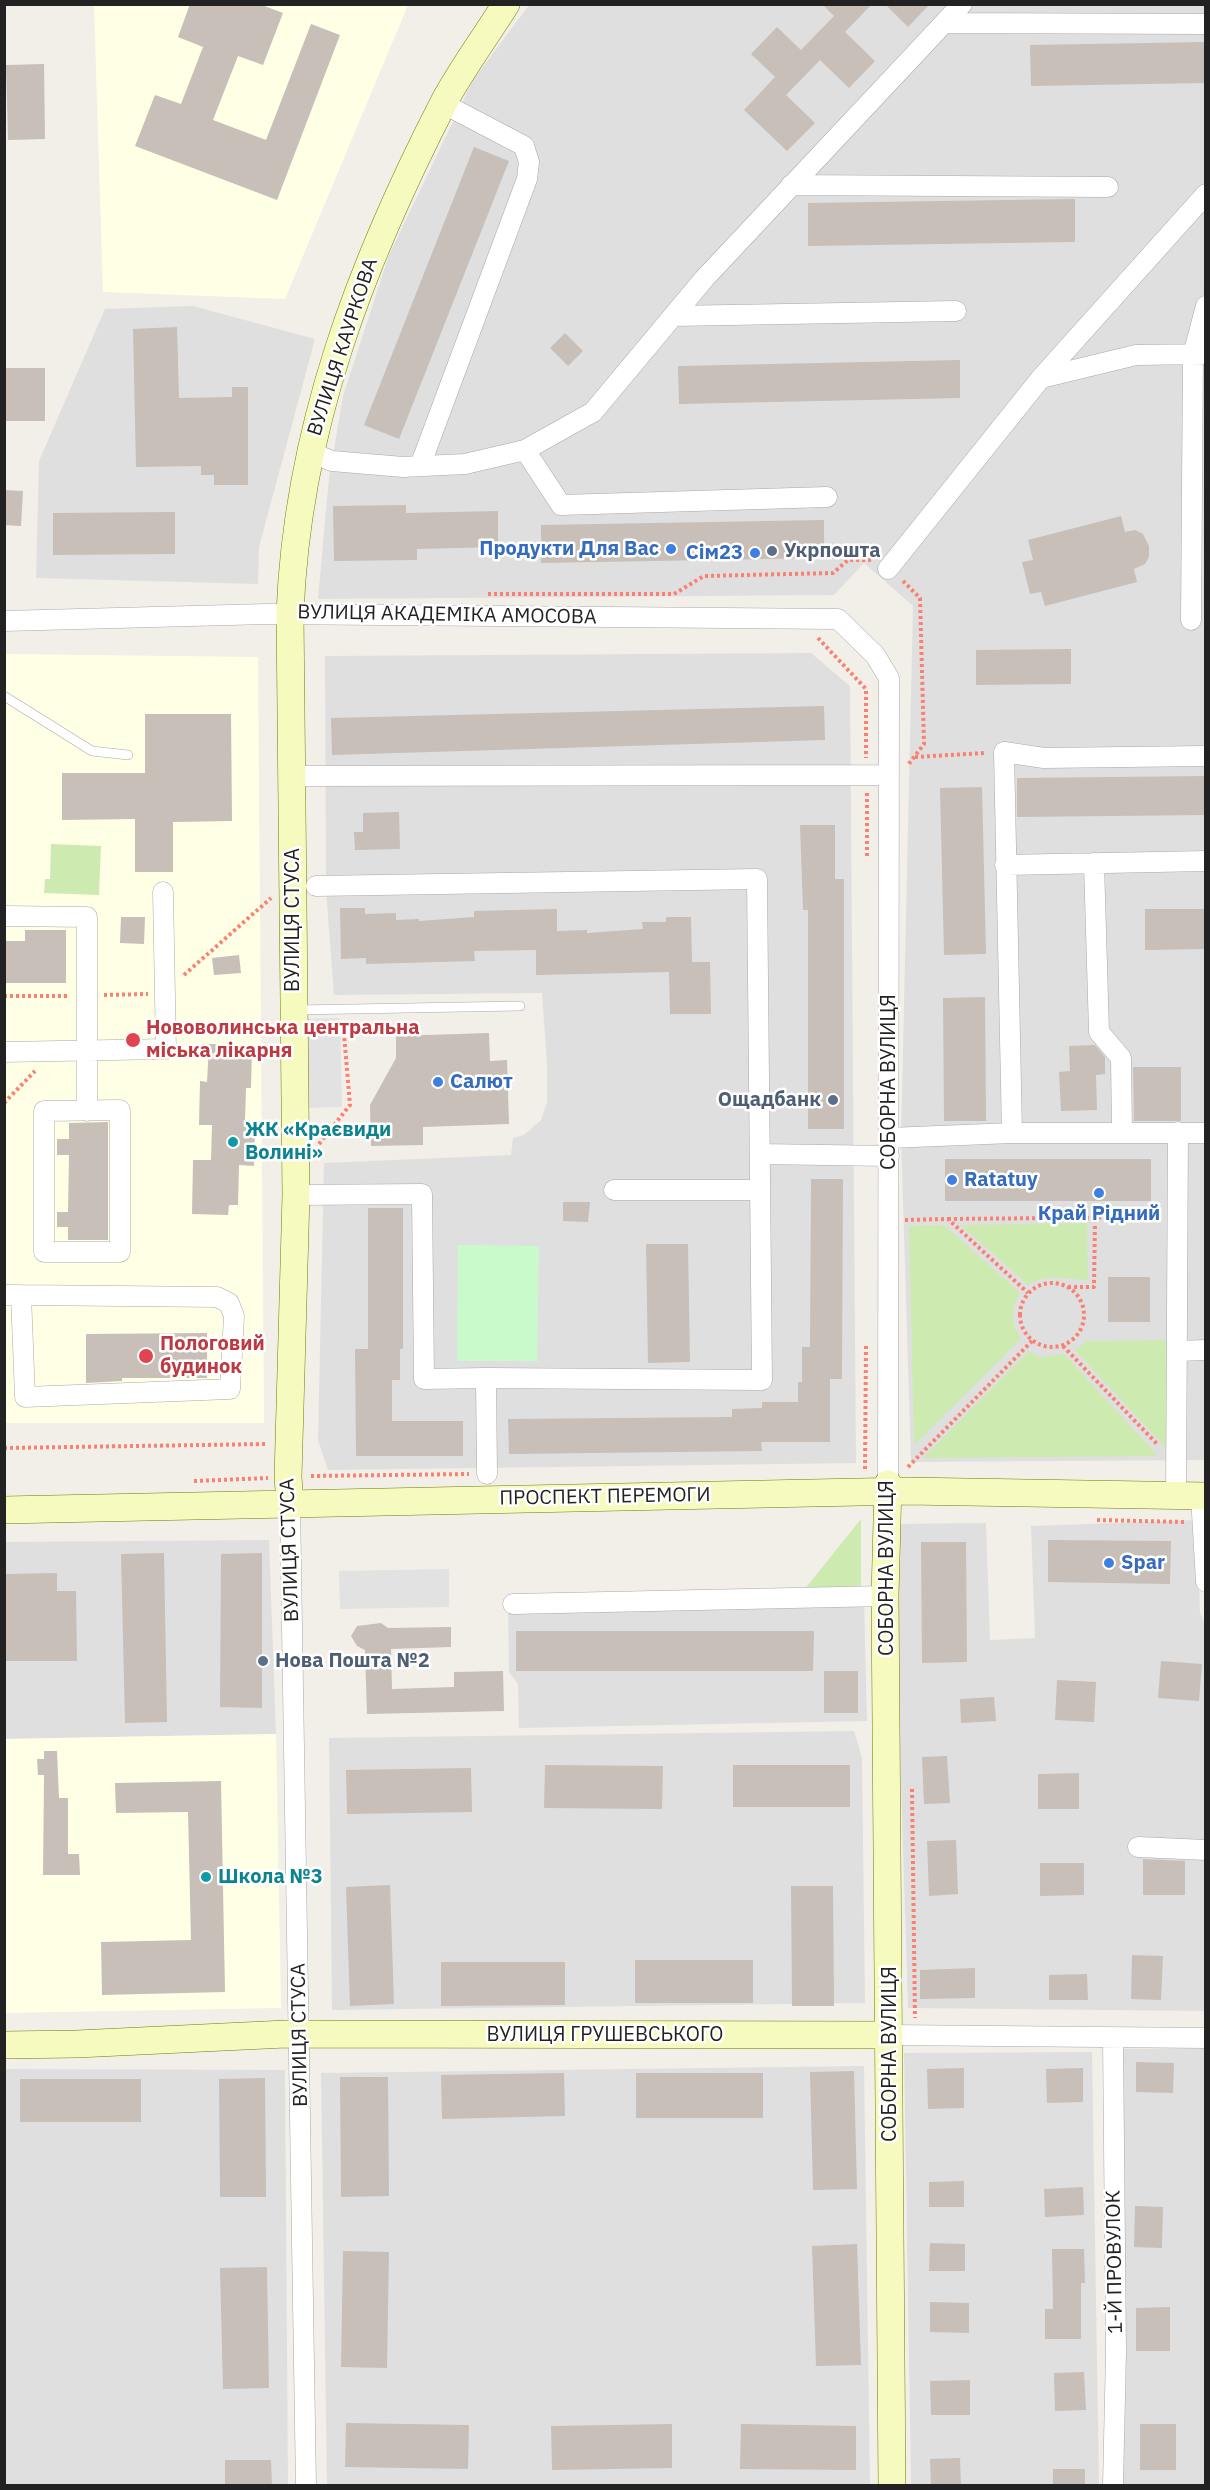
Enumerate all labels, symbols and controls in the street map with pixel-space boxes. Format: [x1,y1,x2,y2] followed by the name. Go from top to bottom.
[303,255,383,439] street label: ВУЛИЦЯ КАУРКОВА
[479,537,659,561] place label: Продукти Для Вас
[784,539,881,563] place label: Укрпошта
[686,541,743,565] place label: Сім23
[664,542,678,556] marker: Продукти Для Вас
[765,544,779,558] marker: Укрпошта
[748,546,762,560] marker: Сім23
[297,600,597,630] street label: ВУЛИЦЯ АКАДЕМІКА АМОСОВА
[281,848,305,992] street label: ВУЛИЦЯ СТУСА
[877,994,901,1170] street label: СОБОРНА ВУЛИЦЯ
[146,1016,420,1063] place label: Нововолинська центральна міська лікарня
[124,1031,142,1049] marker: Нововолинська центральна міська лікарня
[450,1070,513,1094] place label: Салют
[431,1075,445,1089] marker: Салют
[718,1088,821,1112] place label: Ощадбанк
[826,1093,840,1107] marker: Ощадбанк
[245,1118,391,1165] place label: ЖК «Краєвиди Волині»
[226,1135,240,1149] marker: ЖК «Краєвиди Волині»
[964,1168,1038,1192] place label: Ratatuy
[945,1173,959,1187] marker: Ratatuy
[1092,1186,1106,1200] marker: Край Рідний
[1038,1202,1160,1226] place label: Край Рідний
[160,1332,265,1379] place label: Пологовий будинок
[137,1347,155,1365] marker: Пологовий будинок
[275,1478,305,1622] street label: ВУЛИЦЯ СТУСА
[875,1480,899,1656] street label: СОБОРНА ВУЛИЦЯ
[499,1483,711,1511] street label: ПРОСПЕКТ ПЕРЕМОГИ
[1121,1551,1165,1575] place label: Spar
[1102,1556,1116,1570] marker: Spar
[275,1649,430,1673] place label: Нова Пошта №2
[256,1654,270,1668] marker: Нова Пошта №2
[218,1865,323,1889] place label: Школа №3
[199,1870,213,1884] marker: Школа №3
[287,1963,313,2107] street label: ВУЛИЦЯ СТУСА
[878,1966,902,2142] street label: СОБОРНА ВУЛИЦЯ
[487,2023,723,2047] street label: ВУЛИЦЯ ГРУШЕВСЬКОГО
[1102,2190,1128,2334] street label: 1-Й ПРОВУЛОК

